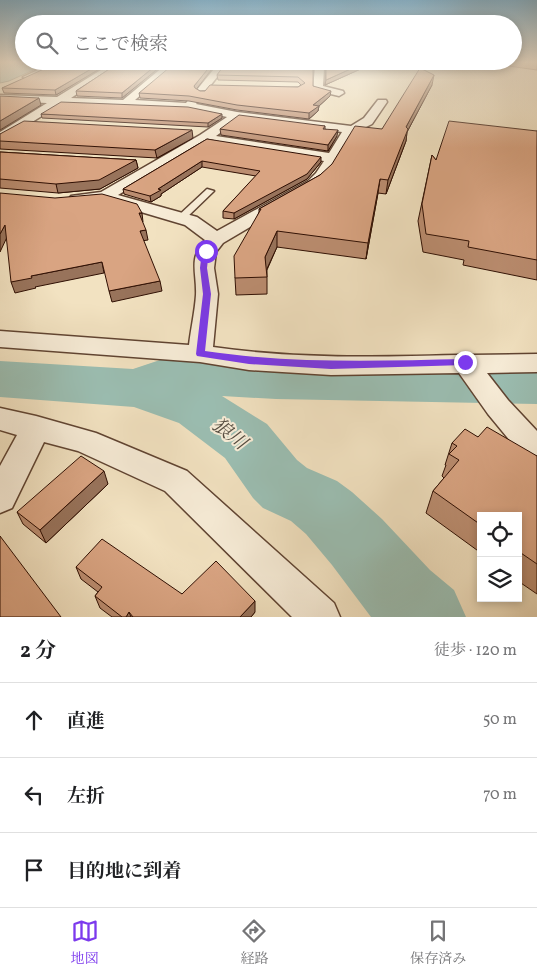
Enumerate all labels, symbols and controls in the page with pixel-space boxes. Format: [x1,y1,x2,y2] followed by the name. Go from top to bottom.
[15,15,522,70] search box
[33,29,61,57] icon: search
[73,32,168,58] text: ここで検索
[195,240,218,263] route start
[454,351,477,374] route end
[206,413,253,458] water label: 狼川
[477,512,522,602] map controls
[477,512,522,557] button: locate
[477,557,522,602] button: layers
[20,637,56,666] text: 2 分
[434,640,517,662] text: 徒歩 · 120 m
[20,706,48,734] icon: ahead
[67,709,105,735] text: 直進
[483,709,517,731] text: 50 m
[20,781,48,809] icon: left
[67,784,105,810] text: 左折
[483,784,517,806] text: 70 m
[20,856,48,884] icon: arrive
[67,859,181,885] text: 目的地に到着
[71,917,99,969] tab: 地図
[240,917,268,969] tab: 経路
[410,917,466,969] tab: 保存済み

